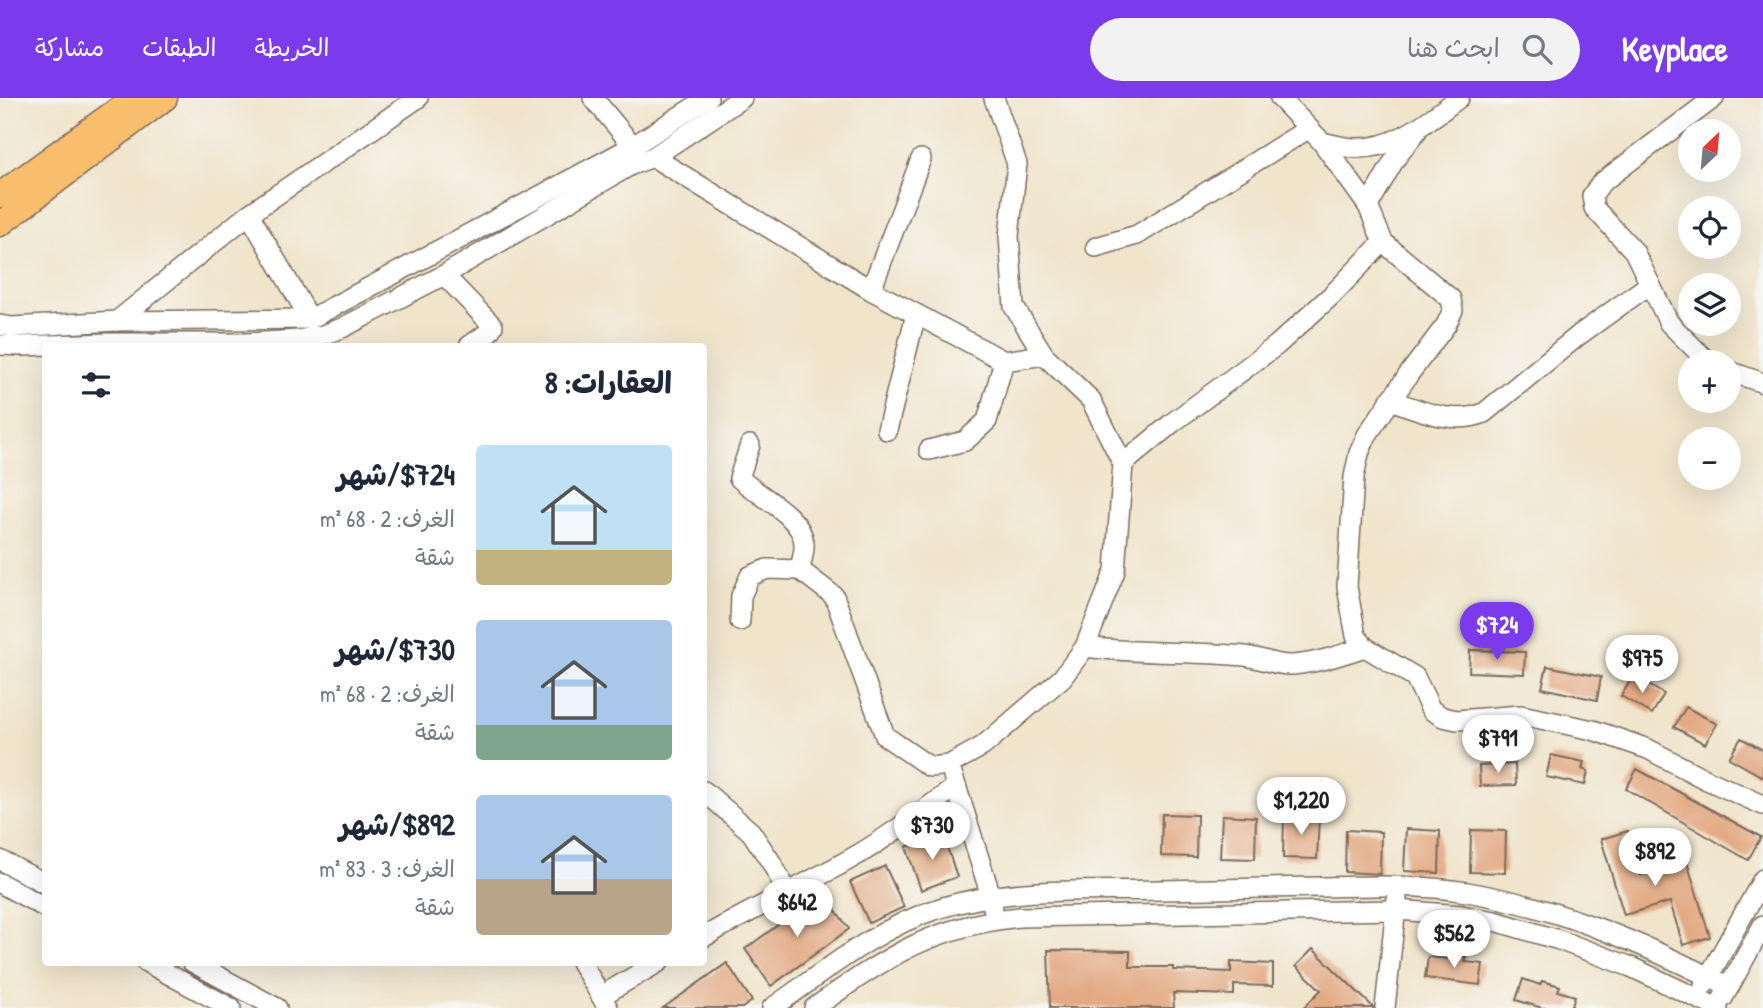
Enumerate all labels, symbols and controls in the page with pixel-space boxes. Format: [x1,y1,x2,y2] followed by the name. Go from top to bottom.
[1090,18,1580,81] search box
[1622,27,1728,71] text: Keyplace
[1407,30,1500,65] text: ابحث هنا
[1518,30,1556,68] icon: search
[35,31,104,63] text: مشاركة
[142,31,217,63] text: الطبقات
[255,31,329,63] text: الخريطة
[1678,119,1741,182] north arrow
[1678,119,1741,490] map controls
[1678,196,1741,259] button: locate
[1678,273,1741,336] button: layers
[1678,350,1741,413] button: +
[545,362,672,402] text: العقارات: 8
[77,366,115,404] icon: filters
[1678,427,1741,490] button: −
[337,454,455,494] text: $724/شهر
[532,473,616,557] icon: home
[320,503,455,534] text: الغرف: 2 · 68 m²
[415,541,455,572] text: شقة
[1456,602,1538,662] pin: $724
[1476,609,1518,640] text: $724
[335,629,455,669] text: $730/شهر
[1601,636,1683,695] pin: $975
[1621,642,1663,673] text: $975
[532,648,616,732] icon: home
[320,678,455,709] text: الغرف: 2 · 68 m²
[415,716,455,747] text: شقة
[1457,716,1539,775] pin: $791
[1478,722,1518,753] text: $791
[1244,778,1358,837] pin: $1,220
[1273,784,1329,815] text: $1,220
[891,802,973,862] pin: $730
[339,804,455,844] text: $892/شهر
[910,809,954,840] text: $730
[532,823,616,907] icon: home
[1614,828,1696,888] pin: $892
[1635,835,1675,866] text: $892
[319,853,455,884] text: الغرف: 3 · 83 m²
[756,880,838,939] pin: $642
[777,886,817,917] text: $642
[415,891,455,922] text: شقة
[1413,910,1495,970] pin: $562
[1433,917,1475,948] text: $562

